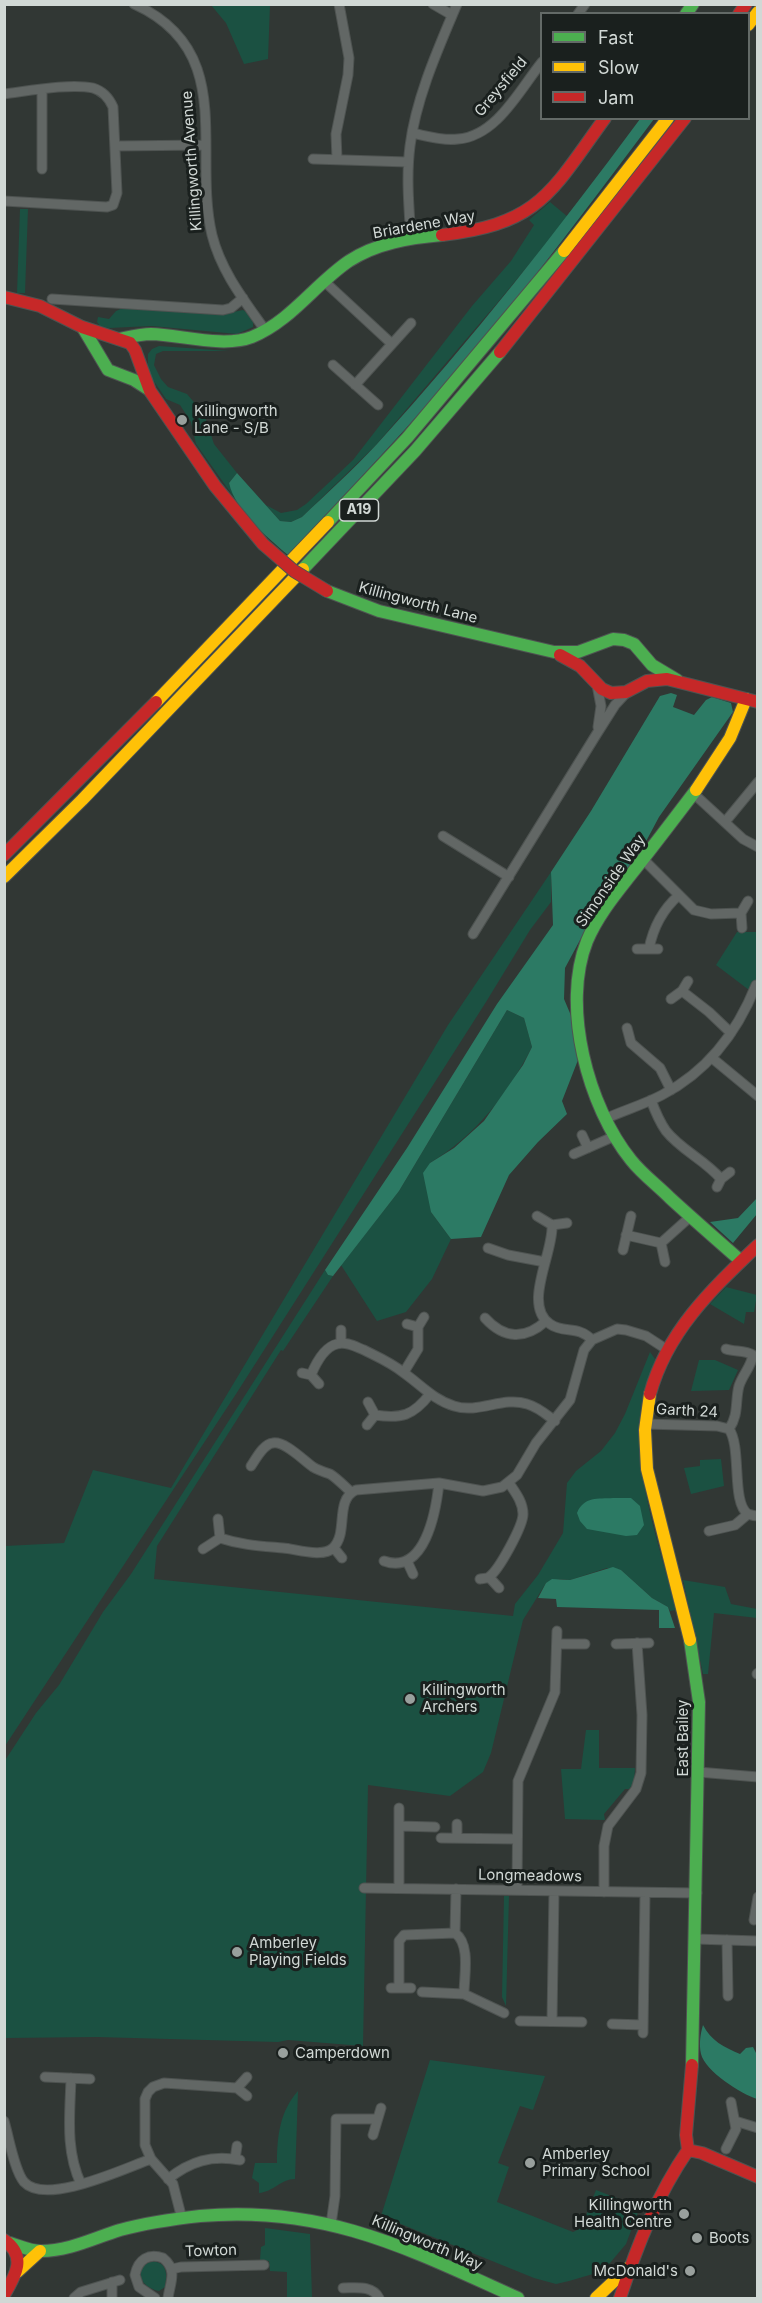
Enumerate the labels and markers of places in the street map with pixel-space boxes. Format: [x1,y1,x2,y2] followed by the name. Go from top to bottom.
[194,402,278,437] place label: Killingworth Lane - S/B
[175,413,189,427] marker: Killingworth Lane - S/B
[422,1681,506,1716] place label: Killingworth Archers
[403,1692,417,1706] marker: Killingworth Archers
[249,1934,347,1969] place label: Amberley Playing Fields
[230,1945,244,1959] marker: Amberley Playing Fields
[295,2044,390,2062] place label: Camperdown
[276,2046,290,2060] marker: Camperdown
[542,2145,650,2180] place label: Amberley Primary School
[523,2156,537,2170] marker: Amberley Primary School
[574,2196,672,2231] place label: Killingworth Health Centre
[677,2207,691,2221] marker: Killingworth Health Centre
[709,2229,749,2247] place label: Boots
[690,2231,704,2245] marker: Boots
[594,2262,678,2280] place label: McDonald's
[683,2264,697,2278] marker: McDonald's

